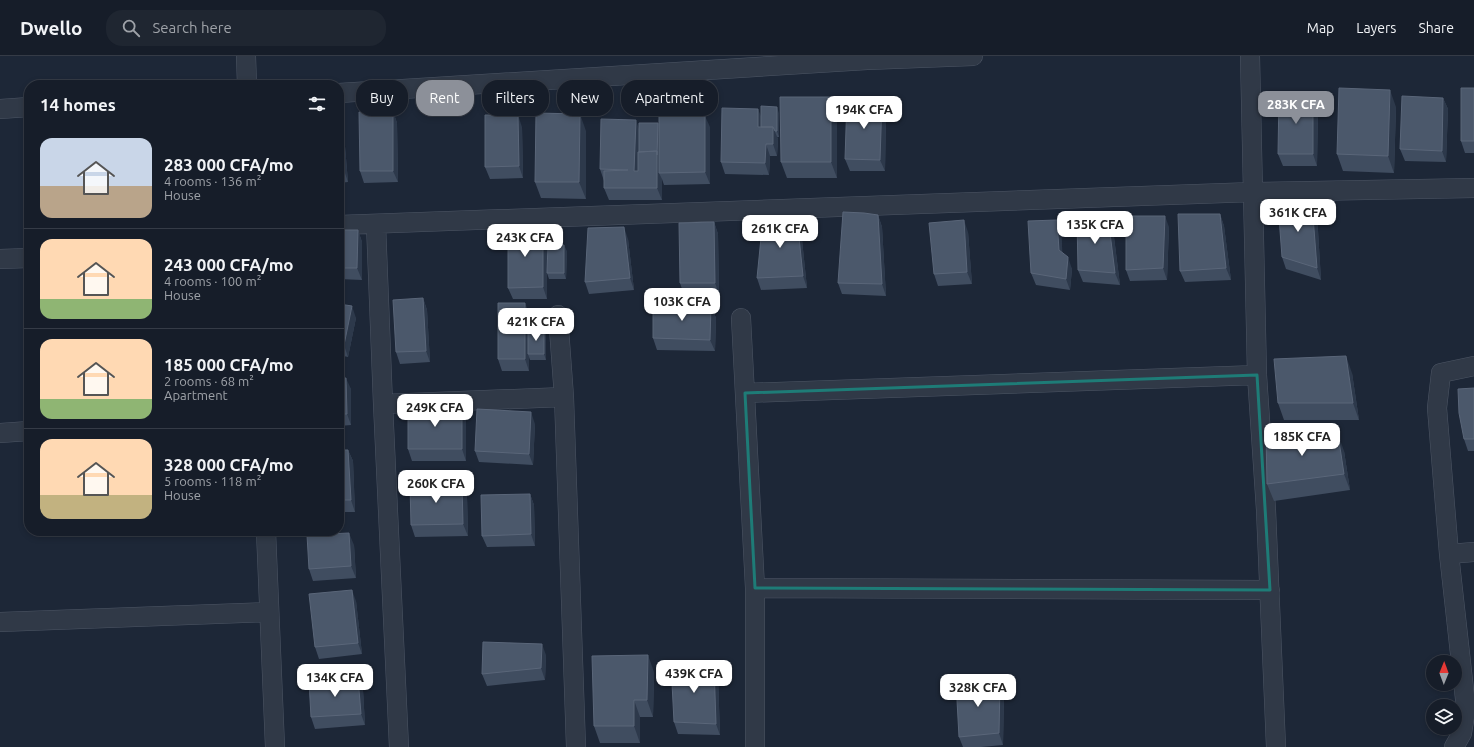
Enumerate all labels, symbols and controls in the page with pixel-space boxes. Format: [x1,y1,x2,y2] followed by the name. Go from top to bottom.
[106,10,386,46] search box
[20,17,82,39] text: Dwello
[120,17,142,39] icon: search
[152,19,232,36] text: Search here
[1307,20,1334,36] text: Map
[1356,20,1396,36] text: Layers
[1418,20,1454,36] text: Share
[356,80,408,116] chip: Buy
[416,80,474,116] chip: Rent
[482,80,549,116] chip: Filters
[557,80,613,116] chip: New
[621,80,718,116] chip: Apartment
[1255,91,1337,125] pin: 283K CFA
[306,93,328,115] icon: filters
[40,95,116,114] text: 14 homes
[823,96,905,130] pin: 194K CFA
[1267,97,1325,111] text: 283K CFA
[835,102,893,116] text: 194K CFA
[72,154,120,202] icon: home
[164,155,294,174] text: 283 000 CFA/mo
[164,174,261,188] text: 4 rooms · 136 m²
[164,188,201,202] text: House
[1257,199,1339,233] pin: 361K CFA
[1269,205,1327,219] text: 361K CFA
[1054,211,1136,245] pin: 135K CFA
[739,215,821,249] pin: 261K CFA
[1066,217,1124,231] text: 135K CFA
[751,221,809,235] text: 261K CFA
[484,224,566,258] pin: 243K CFA
[496,230,554,244] text: 243K CFA
[72,255,120,303] icon: home
[164,255,294,274] text: 243 000 CFA/mo
[164,274,261,288] text: 4 rooms · 100 m²
[164,288,201,302] text: House
[641,288,723,322] pin: 103K CFA
[653,294,711,308] text: 103K CFA
[495,308,577,342] pin: 421K CFA
[507,314,565,328] text: 421K CFA
[72,355,120,403] icon: home
[164,355,294,374] text: 185 000 CFA/mo
[164,374,254,388] text: 2 rooms · 68 m²
[164,388,228,402] text: Apartment
[394,394,476,428] pin: 249K CFA
[406,400,464,414] text: 249K CFA
[1261,423,1343,457] pin: 185K CFA
[1273,429,1331,443] text: 185K CFA
[72,455,120,503] icon: home
[164,455,294,474] text: 328 000 CFA/mo
[395,470,477,504] pin: 260K CFA
[164,474,261,488] text: 5 rooms · 118 m²
[407,476,465,490] text: 260K CFA
[164,488,201,502] text: House
[1426,655,1462,691] north arrow
[1426,655,1462,735] map controls
[653,660,735,694] pin: 439K CFA
[294,664,376,698] pin: 134K CFA
[665,666,723,680] text: 439K CFA
[306,670,364,684] text: 134K CFA
[937,674,1019,708] pin: 328K CFA
[949,680,1007,694] text: 328K CFA
[1426,699,1462,735] button: layers

